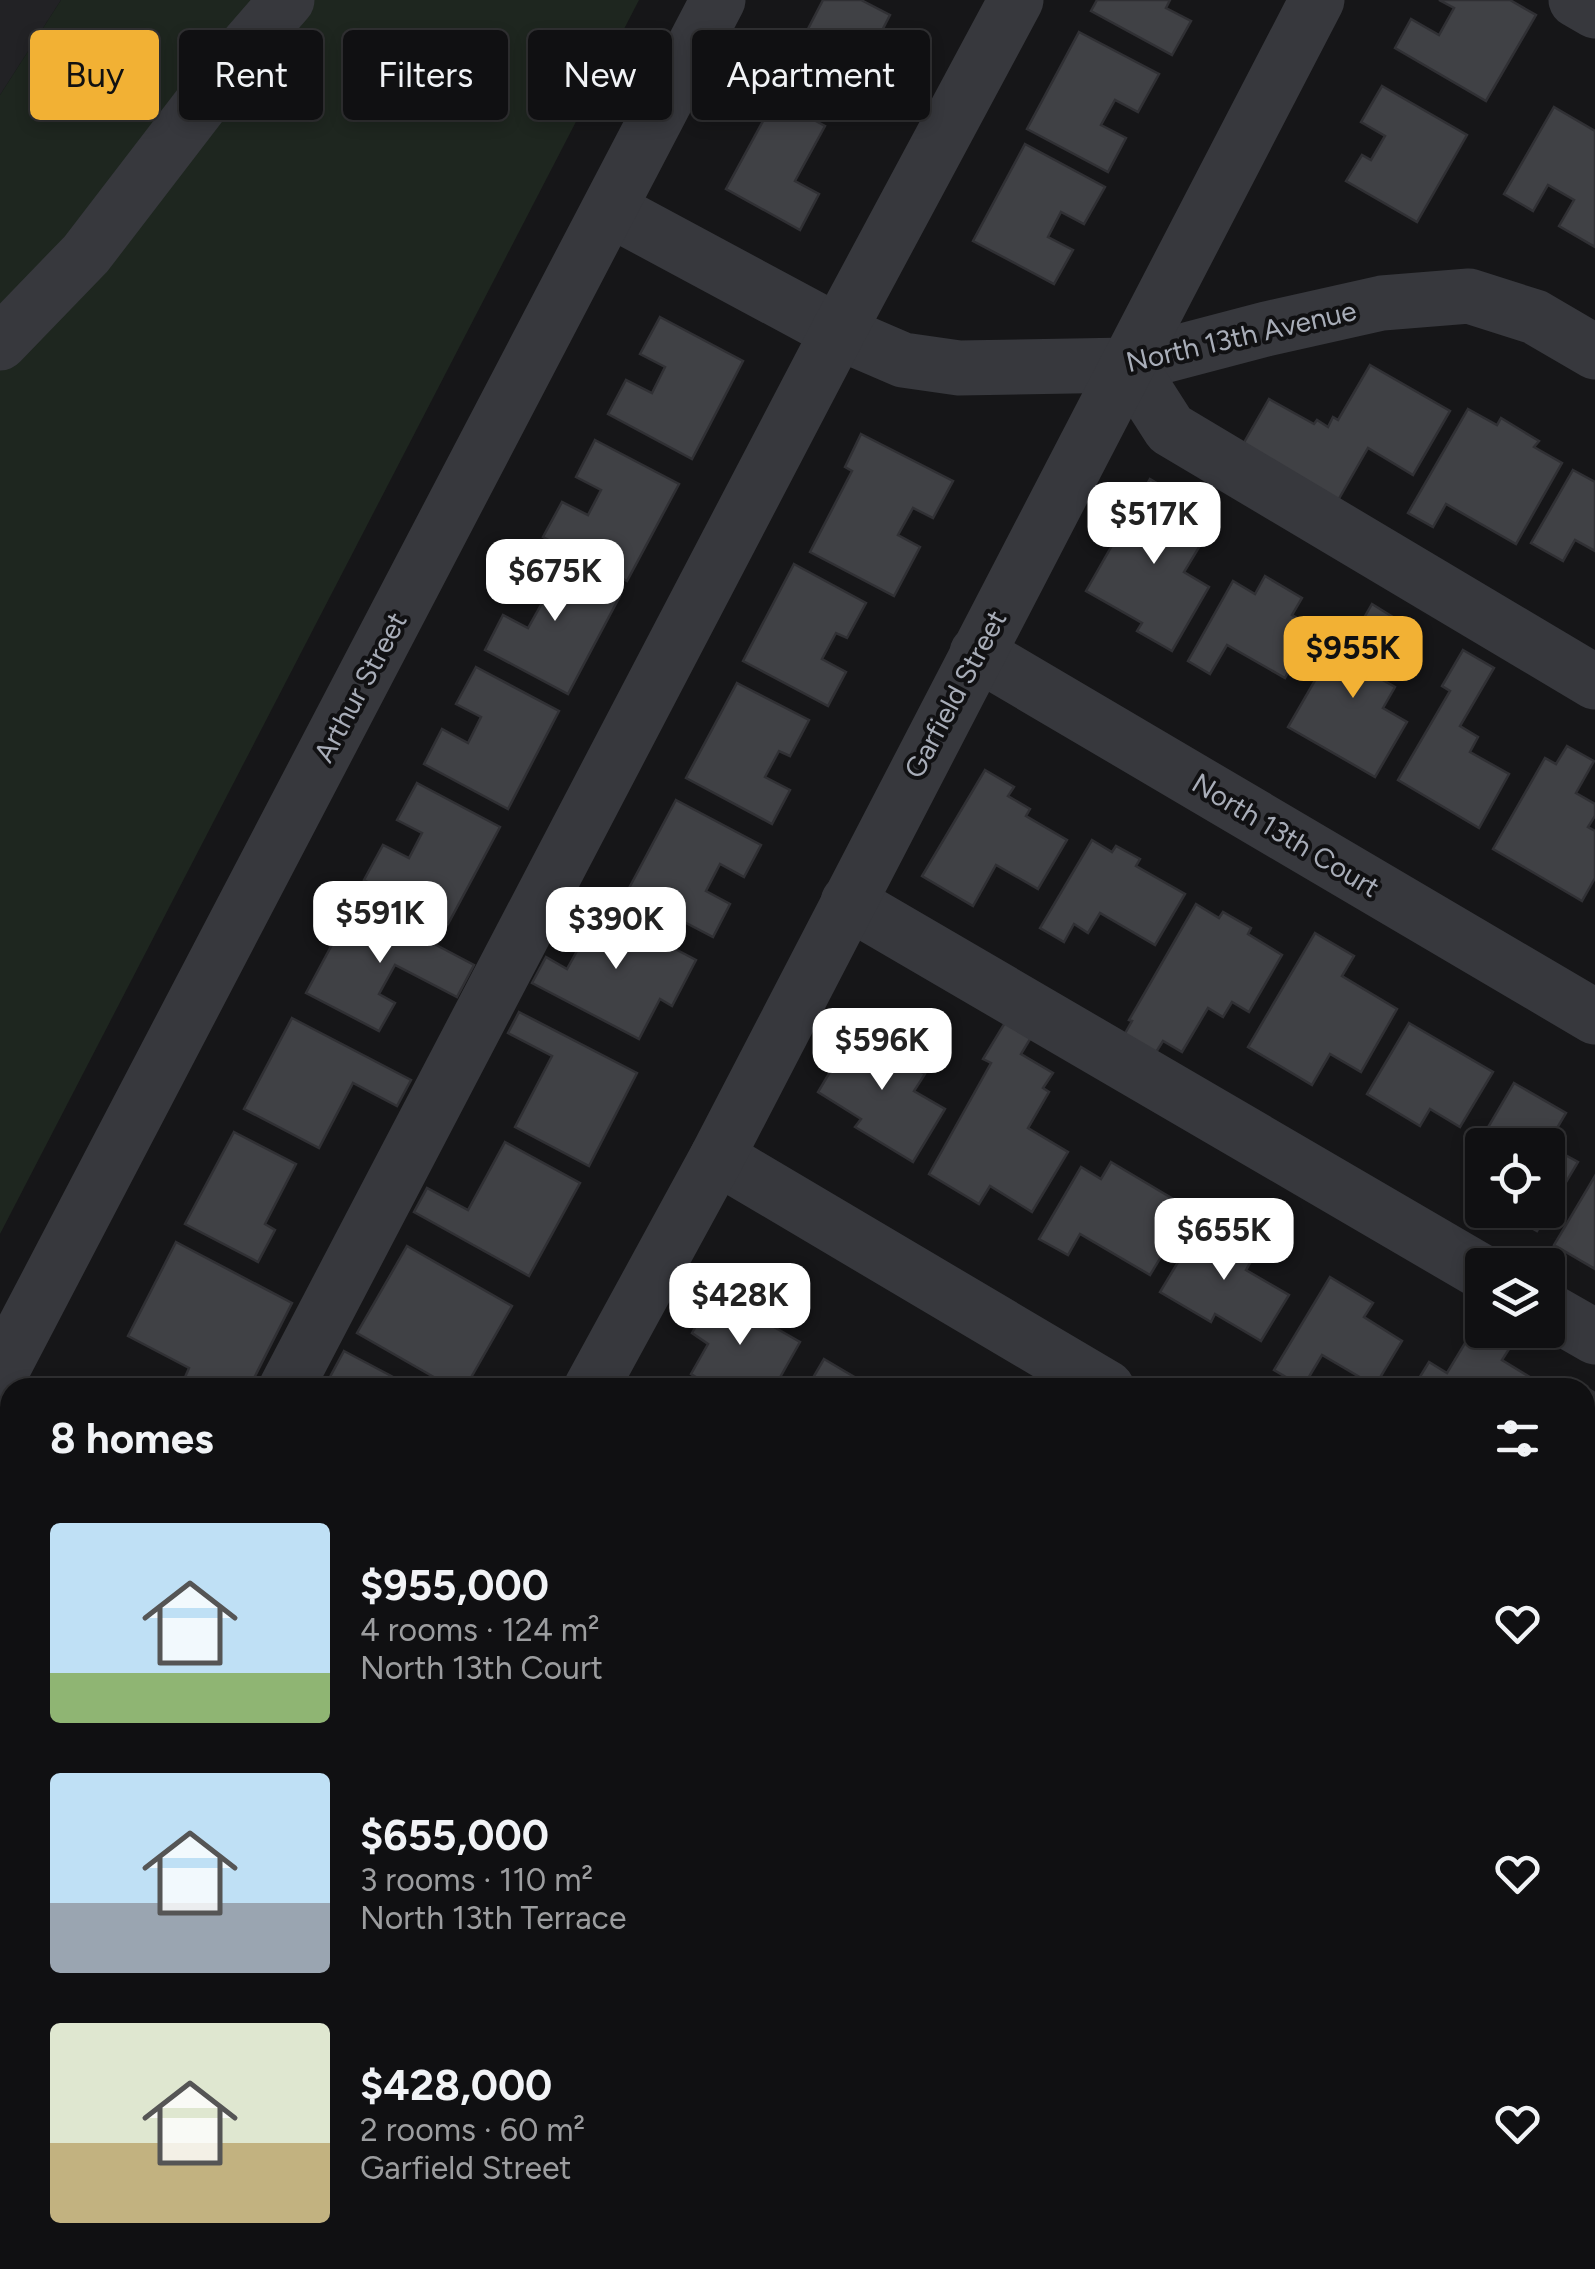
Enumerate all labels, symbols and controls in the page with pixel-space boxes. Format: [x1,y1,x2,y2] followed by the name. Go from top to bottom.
[30,30,159,120] chip: Buy
[179,30,323,120] chip: Rent
[343,30,508,120] chip: Filters
[528,30,672,120] chip: New
[692,30,930,120] chip: Apartment
[1123,293,1359,379] street label: North 13th Avenue
[1084,482,1224,567] pin: $517K
[1110,495,1198,533] text: $517K
[485,539,625,624] pin: $675K
[508,552,602,590] text: $675K
[897,604,1013,784] street label: Garfield Street
[306,606,414,768] street label: Arthur Street
[1283,616,1423,701] pin: $955K
[1306,629,1400,667] text: $955K
[1186,766,1386,904] street label: North 13th Court
[310,881,450,966] pin: $591K
[546,887,686,972] pin: $390K
[335,894,425,932] text: $591K
[568,900,664,938] text: $390K
[812,1008,952,1093] pin: $596K
[835,1021,929,1059] text: $596K
[1465,1128,1565,1348] map controls
[1465,1128,1565,1228] button: locate
[1154,1198,1294,1283] pin: $655K
[1177,1211,1271,1249] text: $655K
[1465,1248,1565,1348] button: layers
[670,1263,810,1348] pin: $428K
[691,1276,789,1314] text: $428K
[1490,1411,1545,1466] icon: filters
[50,1413,214,1464] text: 8 homes
[360,1560,549,1611] text: $955,000
[130,1563,250,1683] icon: home
[1490,1596,1545,1651] icon: heart
[360,1611,599,1649] text: 4 rooms · 124 m²
[360,1649,603,1687] text: North 13th Court
[360,1810,549,1861] text: $655,000
[130,1813,250,1933] icon: home
[1490,1846,1545,1901] icon: heart
[360,1861,593,1899] text: 3 rooms · 110 m²
[360,1899,626,1937] text: North 13th Terrace
[360,2060,552,2111] text: $428,000
[130,2063,250,2183] icon: home
[1490,2096,1545,2151] icon: heart
[360,2111,585,2149] text: 2 rooms · 60 m²
[360,2149,571,2187] text: Garfield Street

